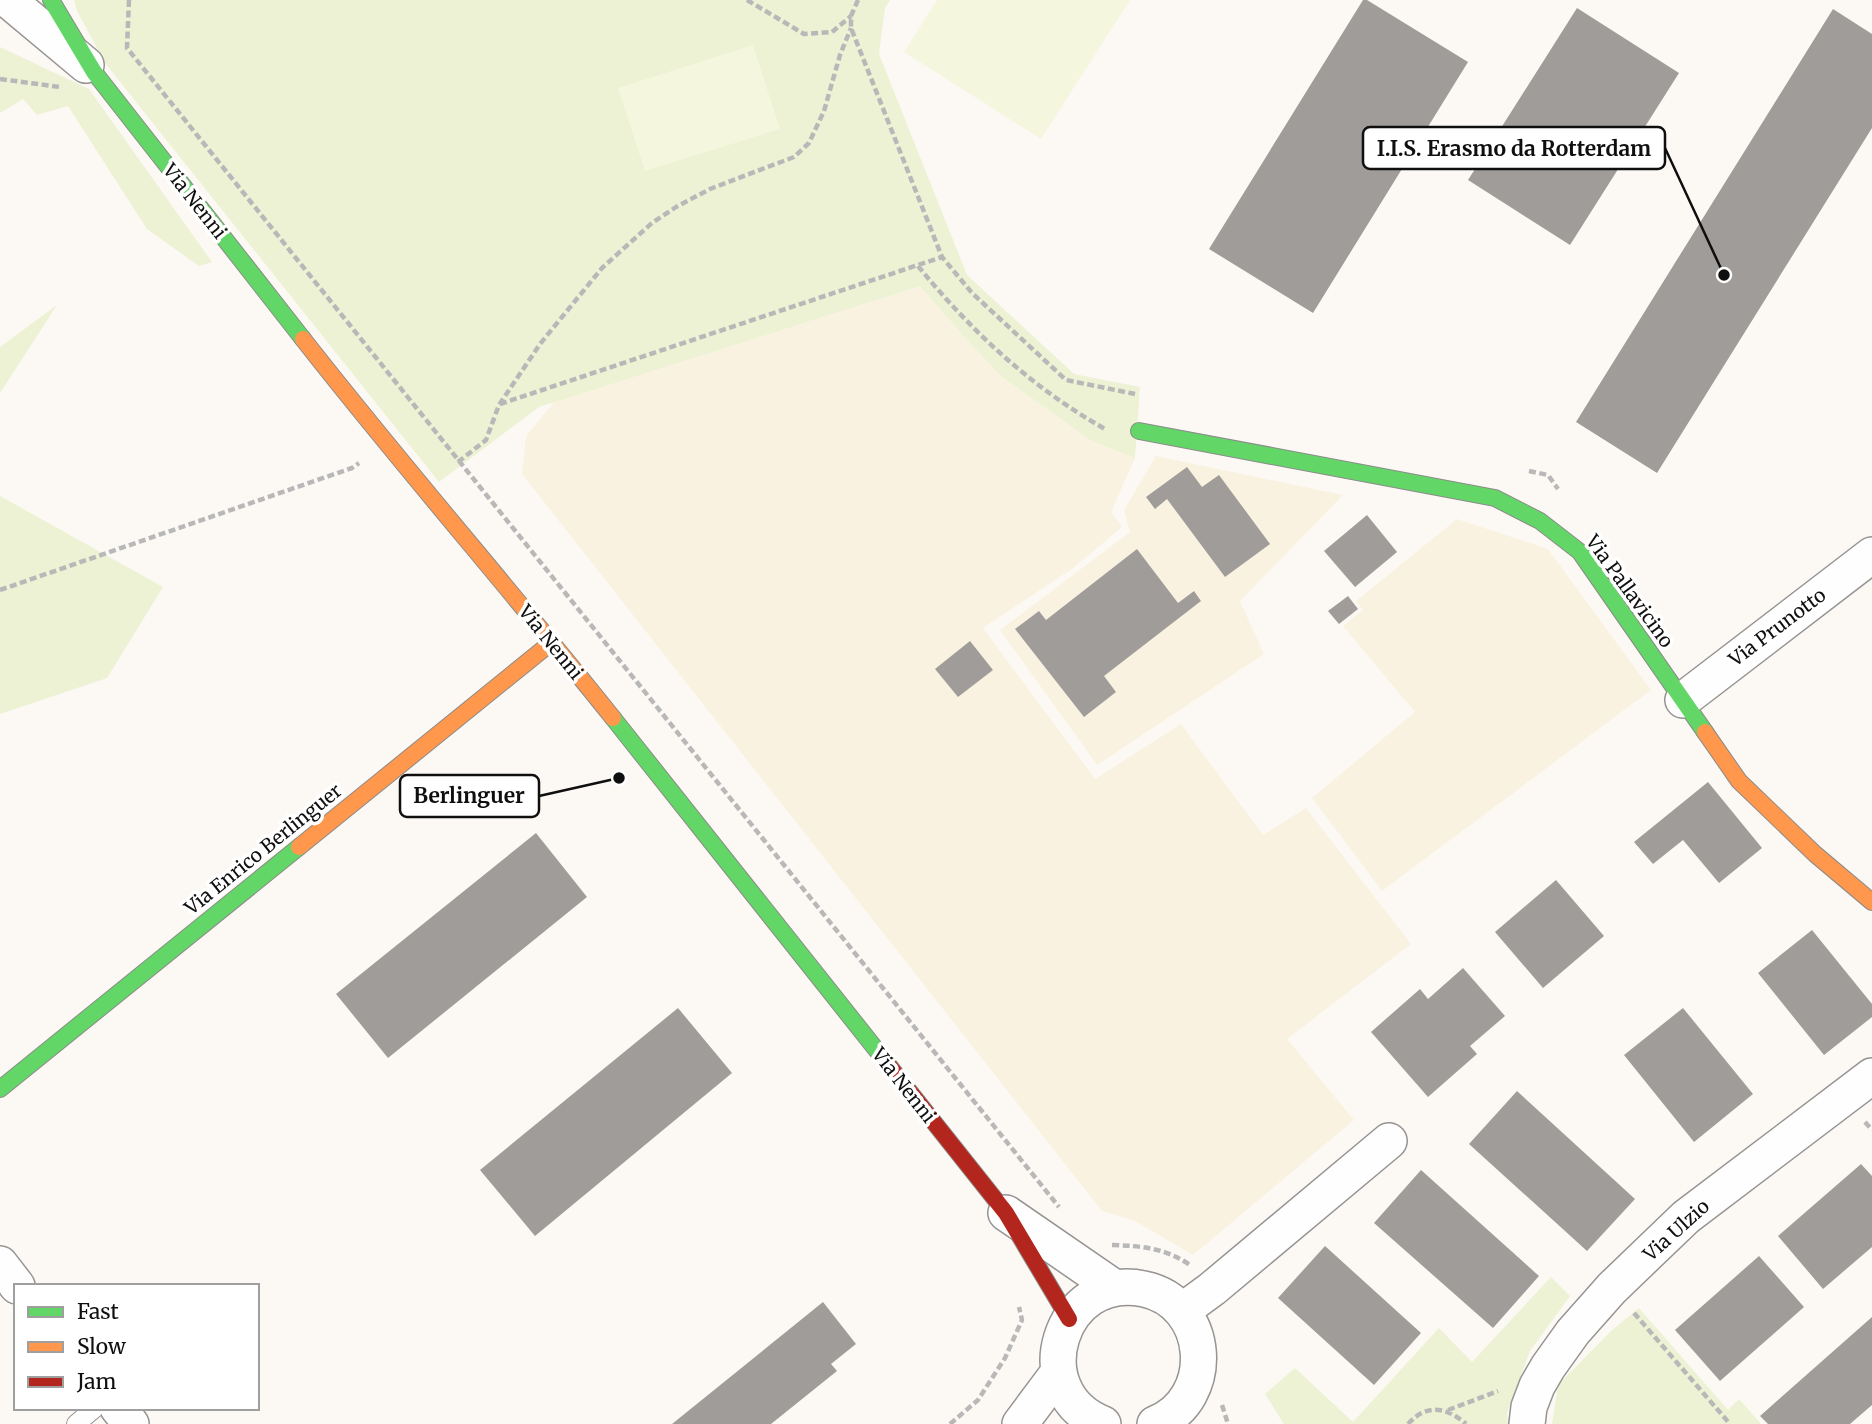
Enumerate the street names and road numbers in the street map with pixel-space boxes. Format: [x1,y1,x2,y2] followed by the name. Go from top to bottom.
[157,158,232,244] street label: Via Nenni
[1580,529,1679,652] street label: Via Pallavicino
[1723,583,1830,672] street label: Via Prunotto
[513,599,588,684] street label: Via Nenni
[179,778,347,920] street label: Via Enrico Berlinguer
[866,1042,941,1128] street label: Via Nenni
[1637,1194,1714,1267] street label: Via Ulzio

